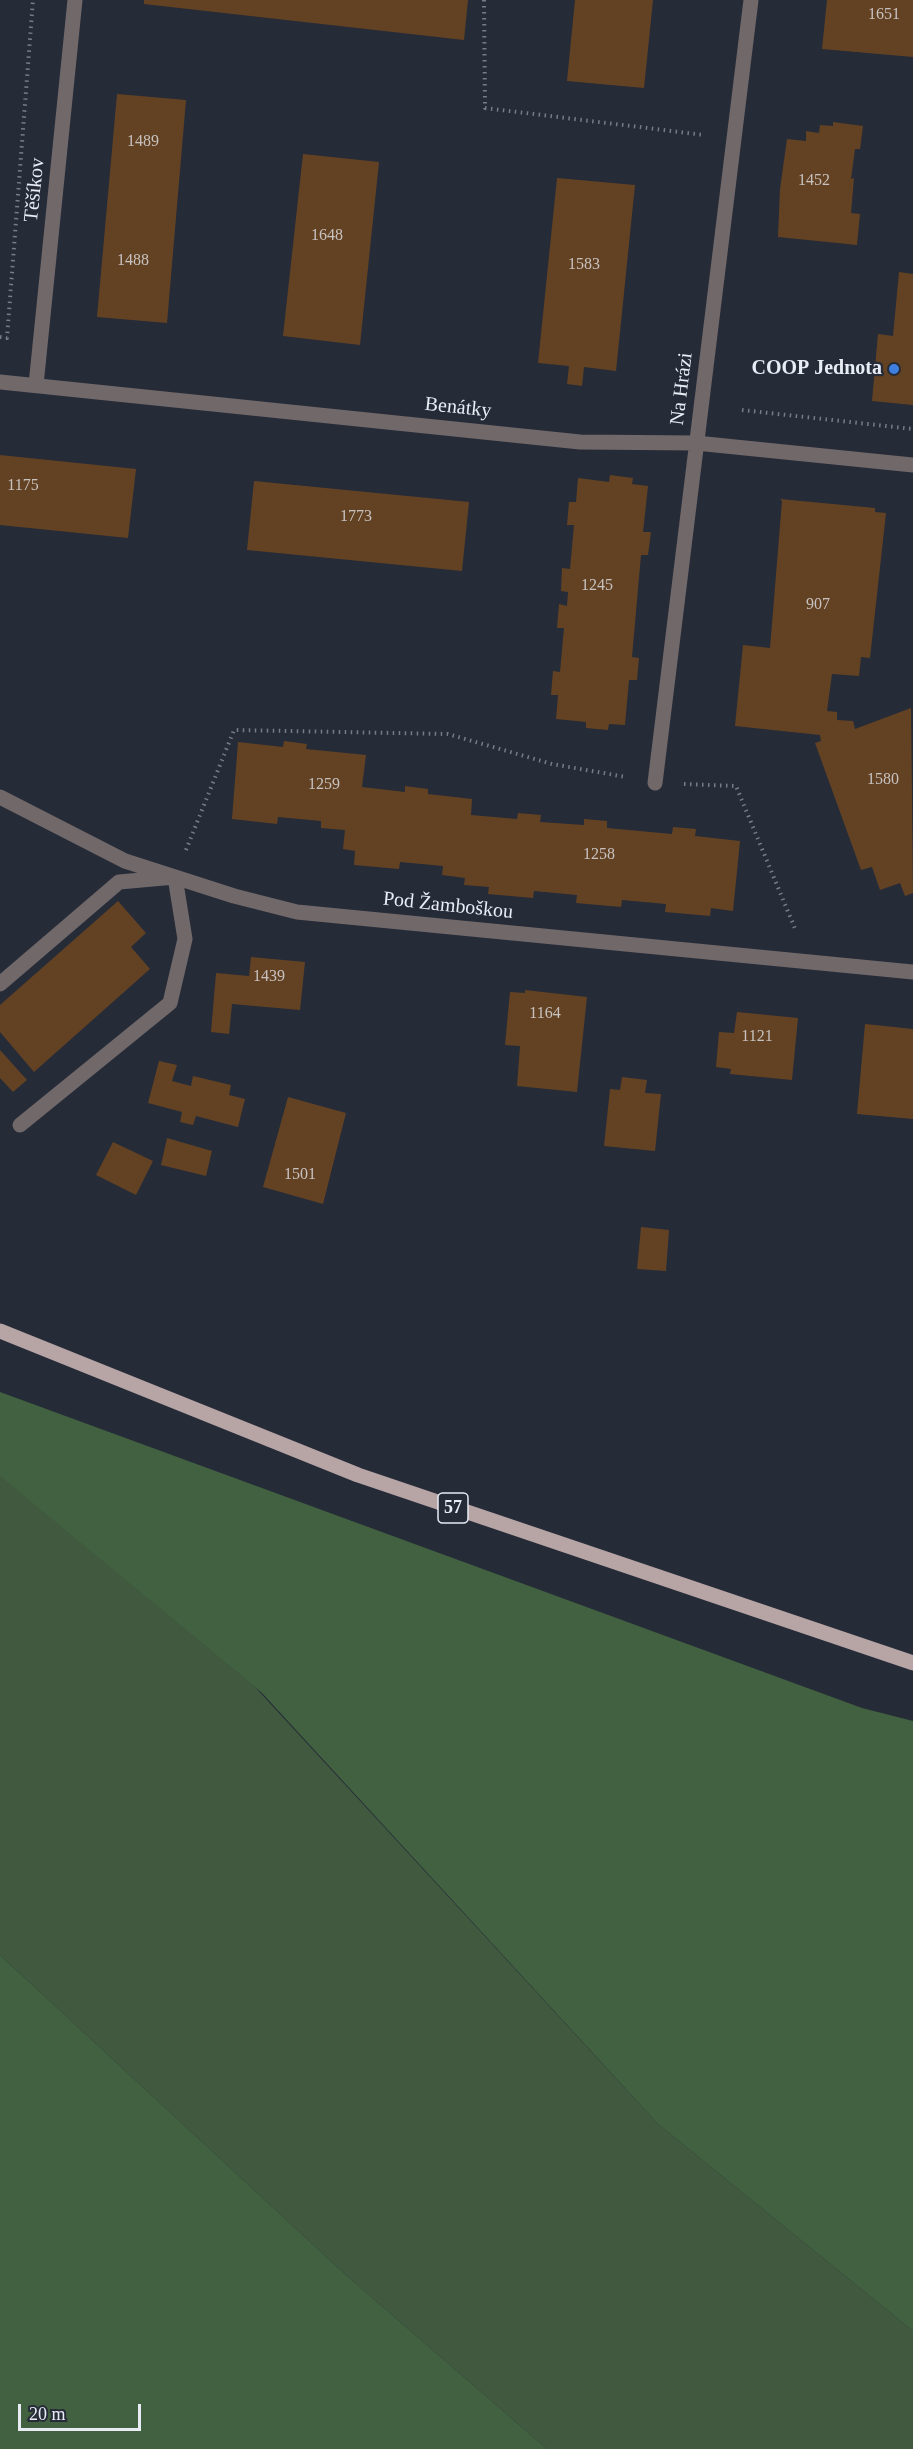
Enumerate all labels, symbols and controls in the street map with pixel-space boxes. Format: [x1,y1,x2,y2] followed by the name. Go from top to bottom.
[868,5,900,25] house number: 1651
[127,132,159,152] house number: 1489
[20,157,50,223] street label: Těšíkov
[798,171,830,191] house number: 1452
[311,226,343,246] house number: 1648
[117,251,149,271] house number: 1488
[568,255,600,275] house number: 1583
[666,351,698,427] street label: Na Hrázi
[751,357,882,381] place label: COOP Jednota
[887,362,901,376] marker: COOP Jednota
[424,393,492,423] street label: Benátky
[7,476,39,496] house number: 1175
[340,507,372,527] house number: 1773
[581,576,613,596] house number: 1245
[806,595,830,615] house number: 907
[867,770,899,790] house number: 1580
[308,775,340,795] house number: 1259
[583,845,615,865] house number: 1258
[382,887,514,925] street label: Pod Žamboškou
[253,967,285,987] house number: 1439
[529,1004,561,1024] house number: 1164
[741,1027,773,1047] house number: 1121
[284,1165,316,1185] house number: 1501
[438,1493,468,1523] road number: 57
[21,2392,144,2430] scale bar
[29,2404,66,2424] text: 20 m

